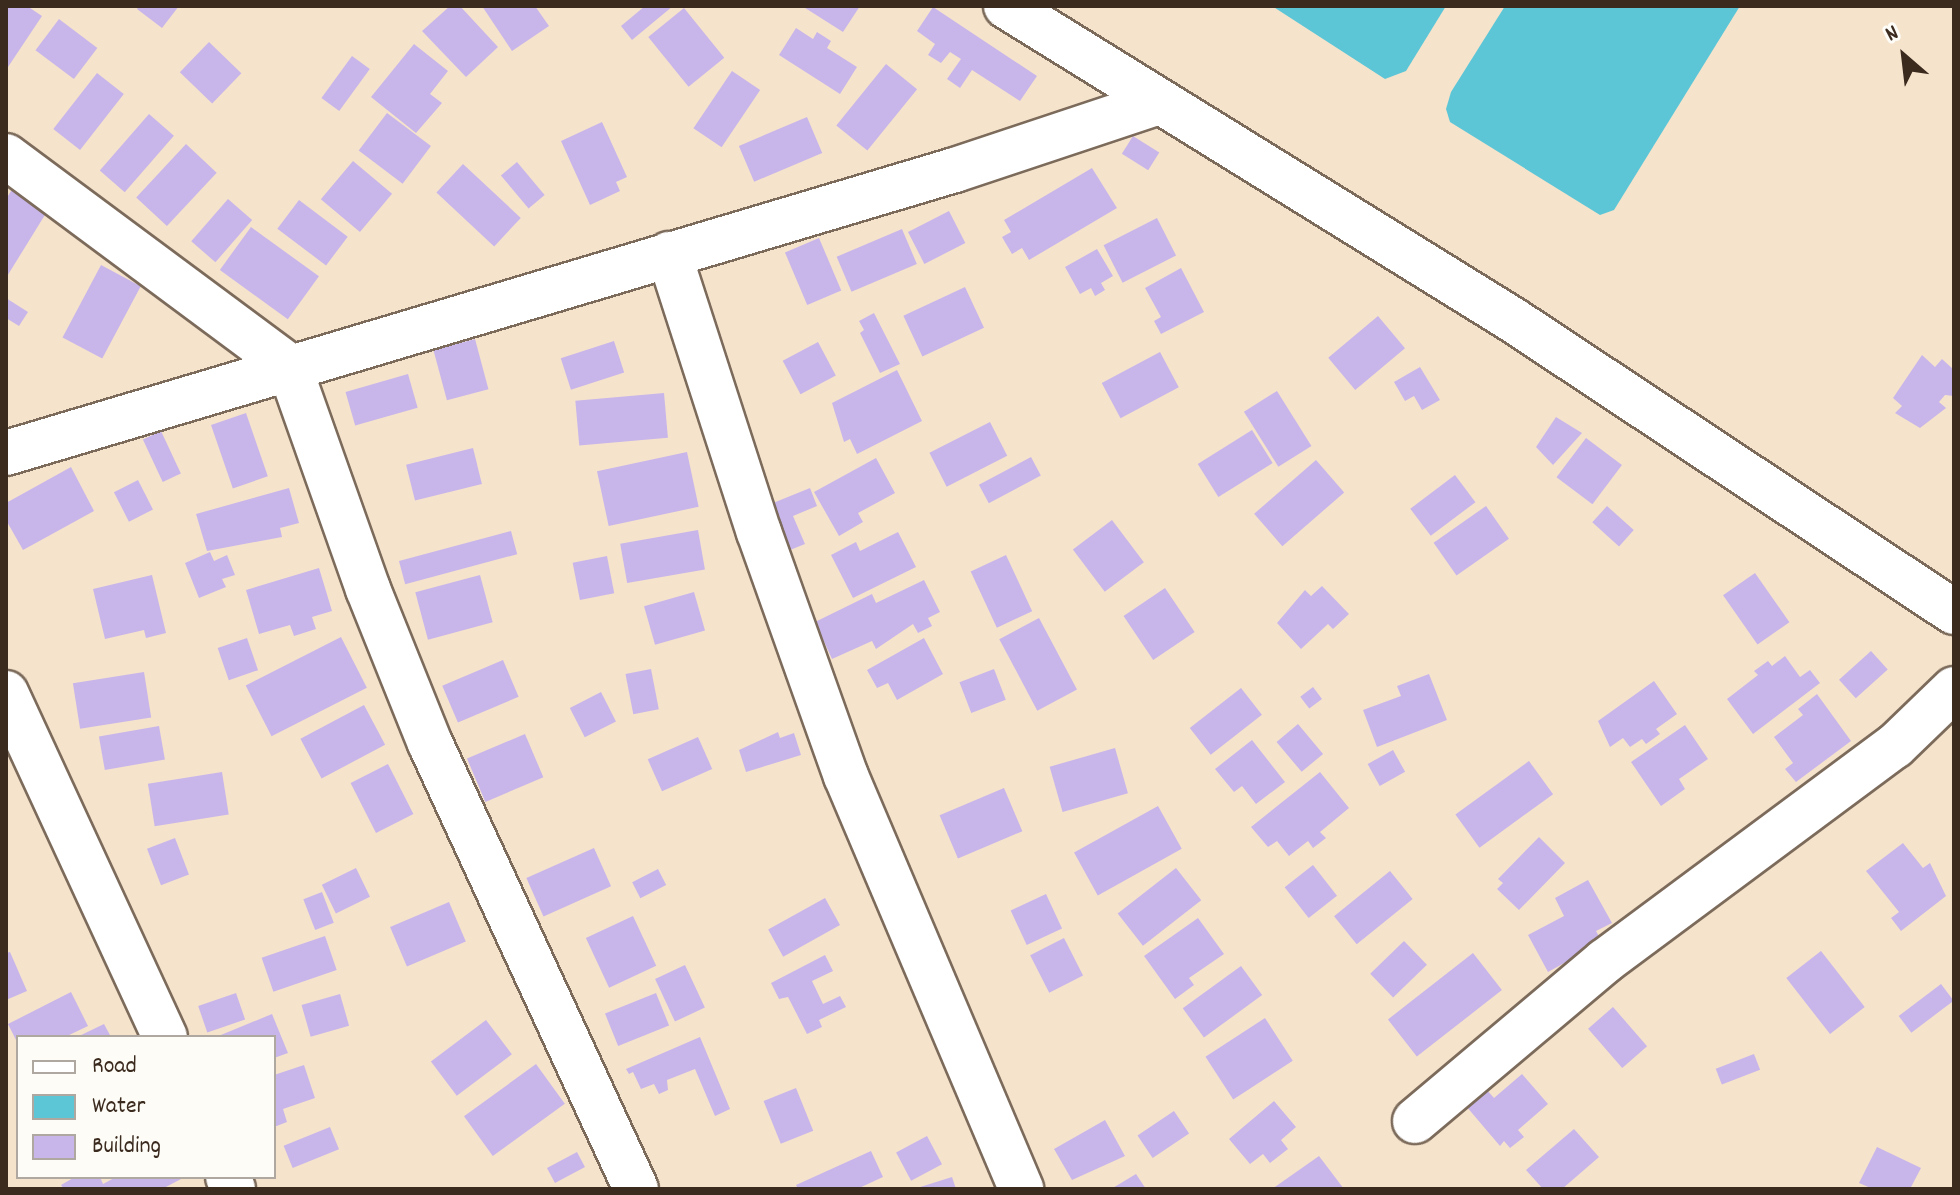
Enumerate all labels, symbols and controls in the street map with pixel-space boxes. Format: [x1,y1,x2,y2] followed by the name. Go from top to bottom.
[1864,16,1944,96] north arrow
[1880,18,1905,51] text: N
[16,1035,276,1179] legend
[92,1050,137,1084] text: Road
[92,1090,145,1124] text: Water
[92,1130,161,1164] text: Building

